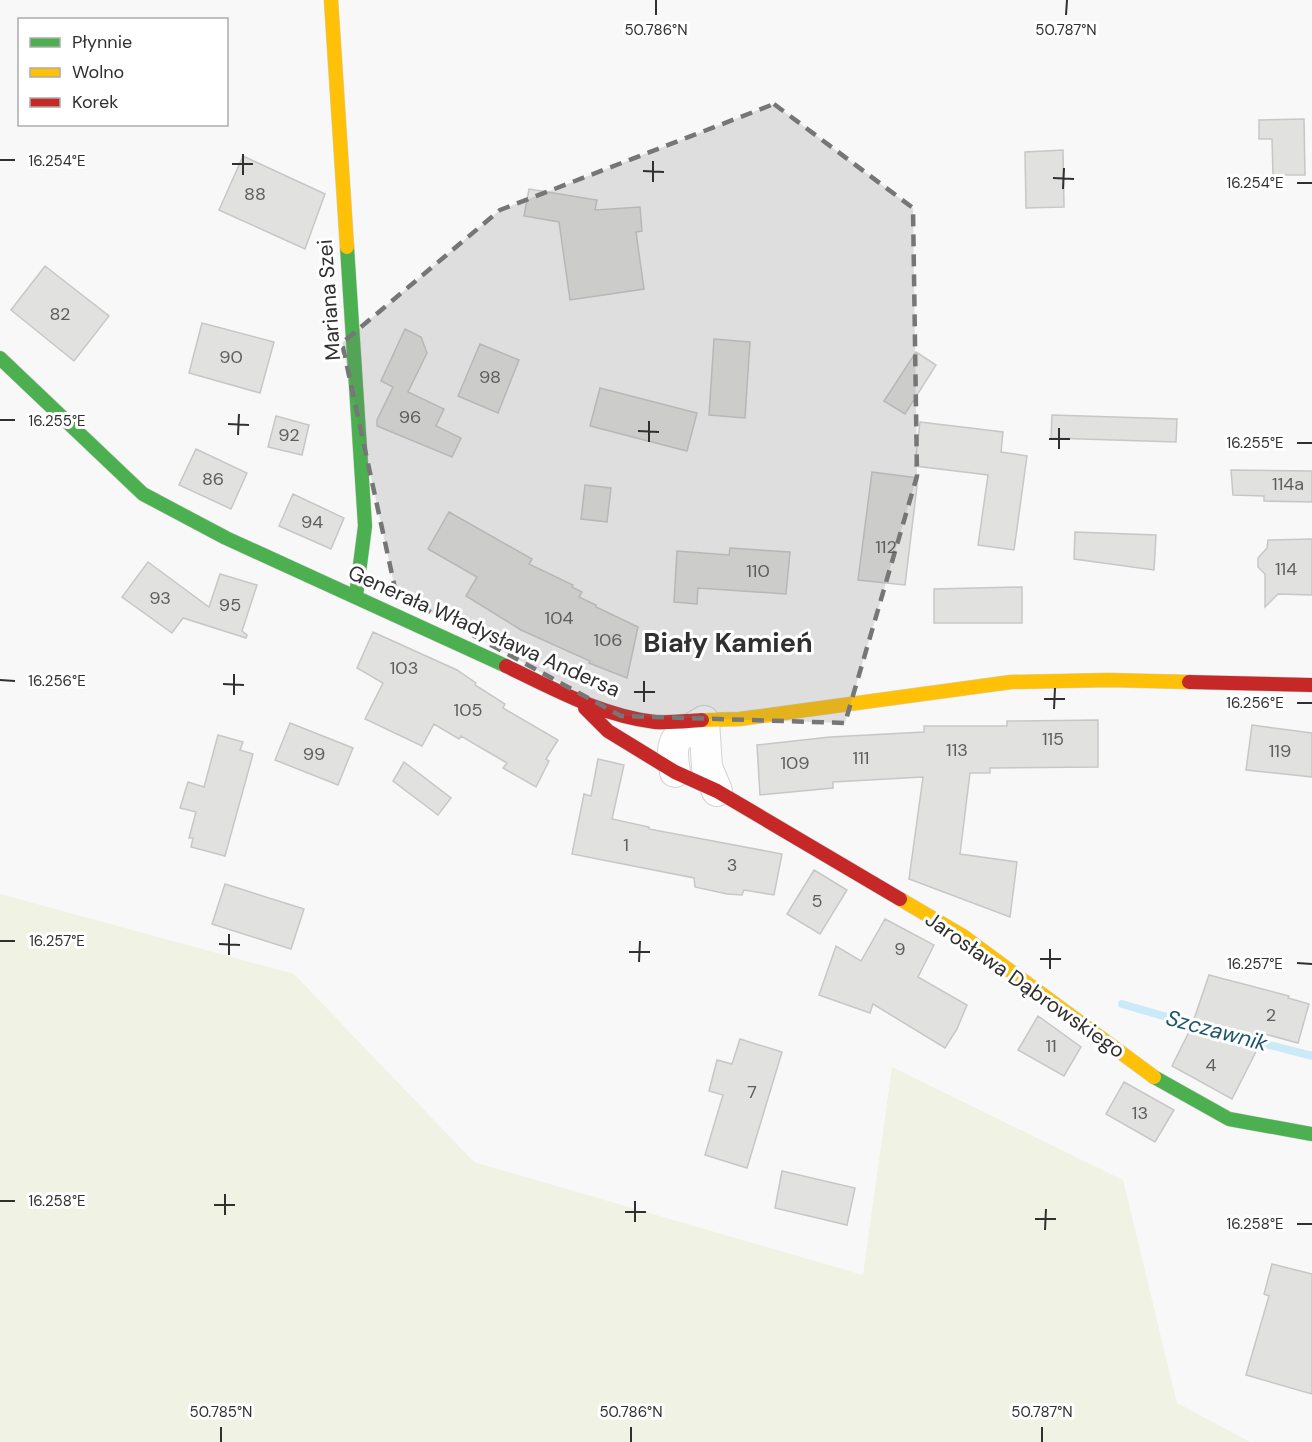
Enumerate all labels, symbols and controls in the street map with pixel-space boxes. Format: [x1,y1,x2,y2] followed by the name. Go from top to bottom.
[18,18,228,126] legend
[624,20,688,40] text: 50.786°N
[1035,20,1097,40] text: 50.787°N
[72,30,132,54] text: Płynnie
[72,60,124,84] text: Wolno
[72,90,118,114] text: Korek
[28,151,86,171] text: 16.254°E
[1226,173,1284,193] text: 16.254°E
[244,182,266,206] house number: 88
[311,239,347,361] street label: Mariana Szei
[49,302,71,326] house number: 82
[219,345,243,369] house number: 90
[479,365,501,389] house number: 98
[399,405,421,429] house number: 96
[28,411,86,431] text: 16.255°E
[278,423,300,447] house number: 92
[1226,433,1284,453] text: 16.255°E
[202,467,224,491] house number: 86
[1272,472,1304,496] house number: 114a
[301,510,323,534] house number: 94
[875,535,897,559] house number: 112
[1275,557,1297,581] house number: 114
[344,558,624,704] street label: Generała Władysława Andersa
[746,559,770,583] house number: 110
[149,586,171,610] house number: 93
[219,593,241,617] house number: 95
[545,606,573,630] house number: 104
[643,625,813,660] district label: Biały Kamień
[593,628,623,652] house number: 106
[390,656,418,680] house number: 103
[28,671,86,691] text: 16.256°E
[1226,693,1284,713] text: 16.256°E
[454,698,482,722] house number: 105
[1042,727,1064,751] house number: 115
[946,738,968,762] house number: 113
[1269,739,1291,763] house number: 119
[303,742,325,766] house number: 99
[853,746,869,770] house number: 111
[780,751,810,775] house number: 109
[623,833,629,857] house number: 1
[727,853,737,877] house number: 3
[812,889,822,913] house number: 5
[920,905,1130,1065] street label: Jarosława Dąbrowskiego
[29,931,85,951] text: 16.257°E
[894,937,906,961] house number: 9
[1227,954,1283,974] text: 16.257°E
[1163,1003,1272,1058] water label: Szczawnik
[1266,1003,1276,1027] house number: 2
[1045,1034,1057,1058] house number: 11
[1206,1053,1217,1077] house number: 4
[747,1080,757,1104] house number: 7
[1132,1101,1148,1125] house number: 13
[28,1191,86,1211] text: 16.258°E
[1226,1214,1284,1234] text: 16.258°E
[190,1402,252,1422] text: 50.785°N
[599,1402,663,1422] text: 50.786°N
[1011,1402,1073,1422] text: 50.787°N

